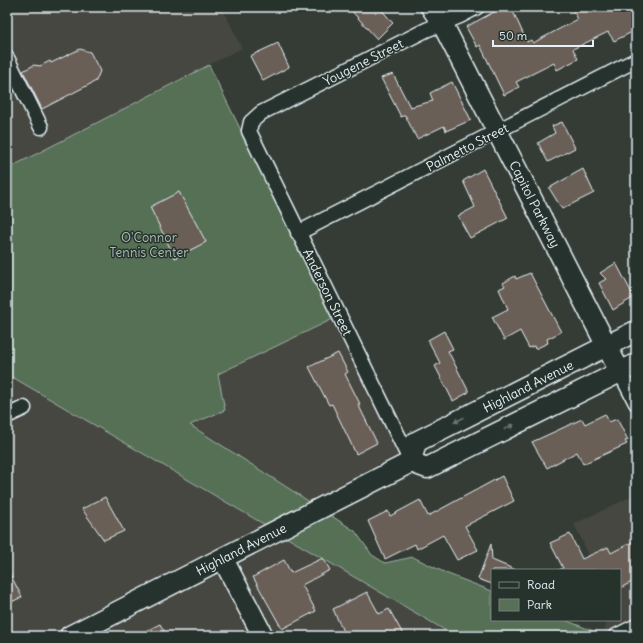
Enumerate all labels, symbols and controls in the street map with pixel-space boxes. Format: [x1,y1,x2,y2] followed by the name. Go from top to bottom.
[493,22,593,48] scale bar
[499,28,528,43] text: 50 m
[320,35,407,90] street label: Yougene Street
[423,119,512,175] street label: Palmetto Street
[505,158,564,251] street label: Capitol Parkway
[109,229,189,261] park label: O'Connor Tennis Center
[299,246,356,339] street label: Anderson Street
[480,356,576,417] street label: Highland Avenue
[454,417,465,424] one-way arrow
[504,424,515,430] one-way arrow
[193,519,289,580] street label: Highland Avenue
[491,569,621,621] legend
[527,577,555,592] text: Road
[527,597,552,612] text: Park

